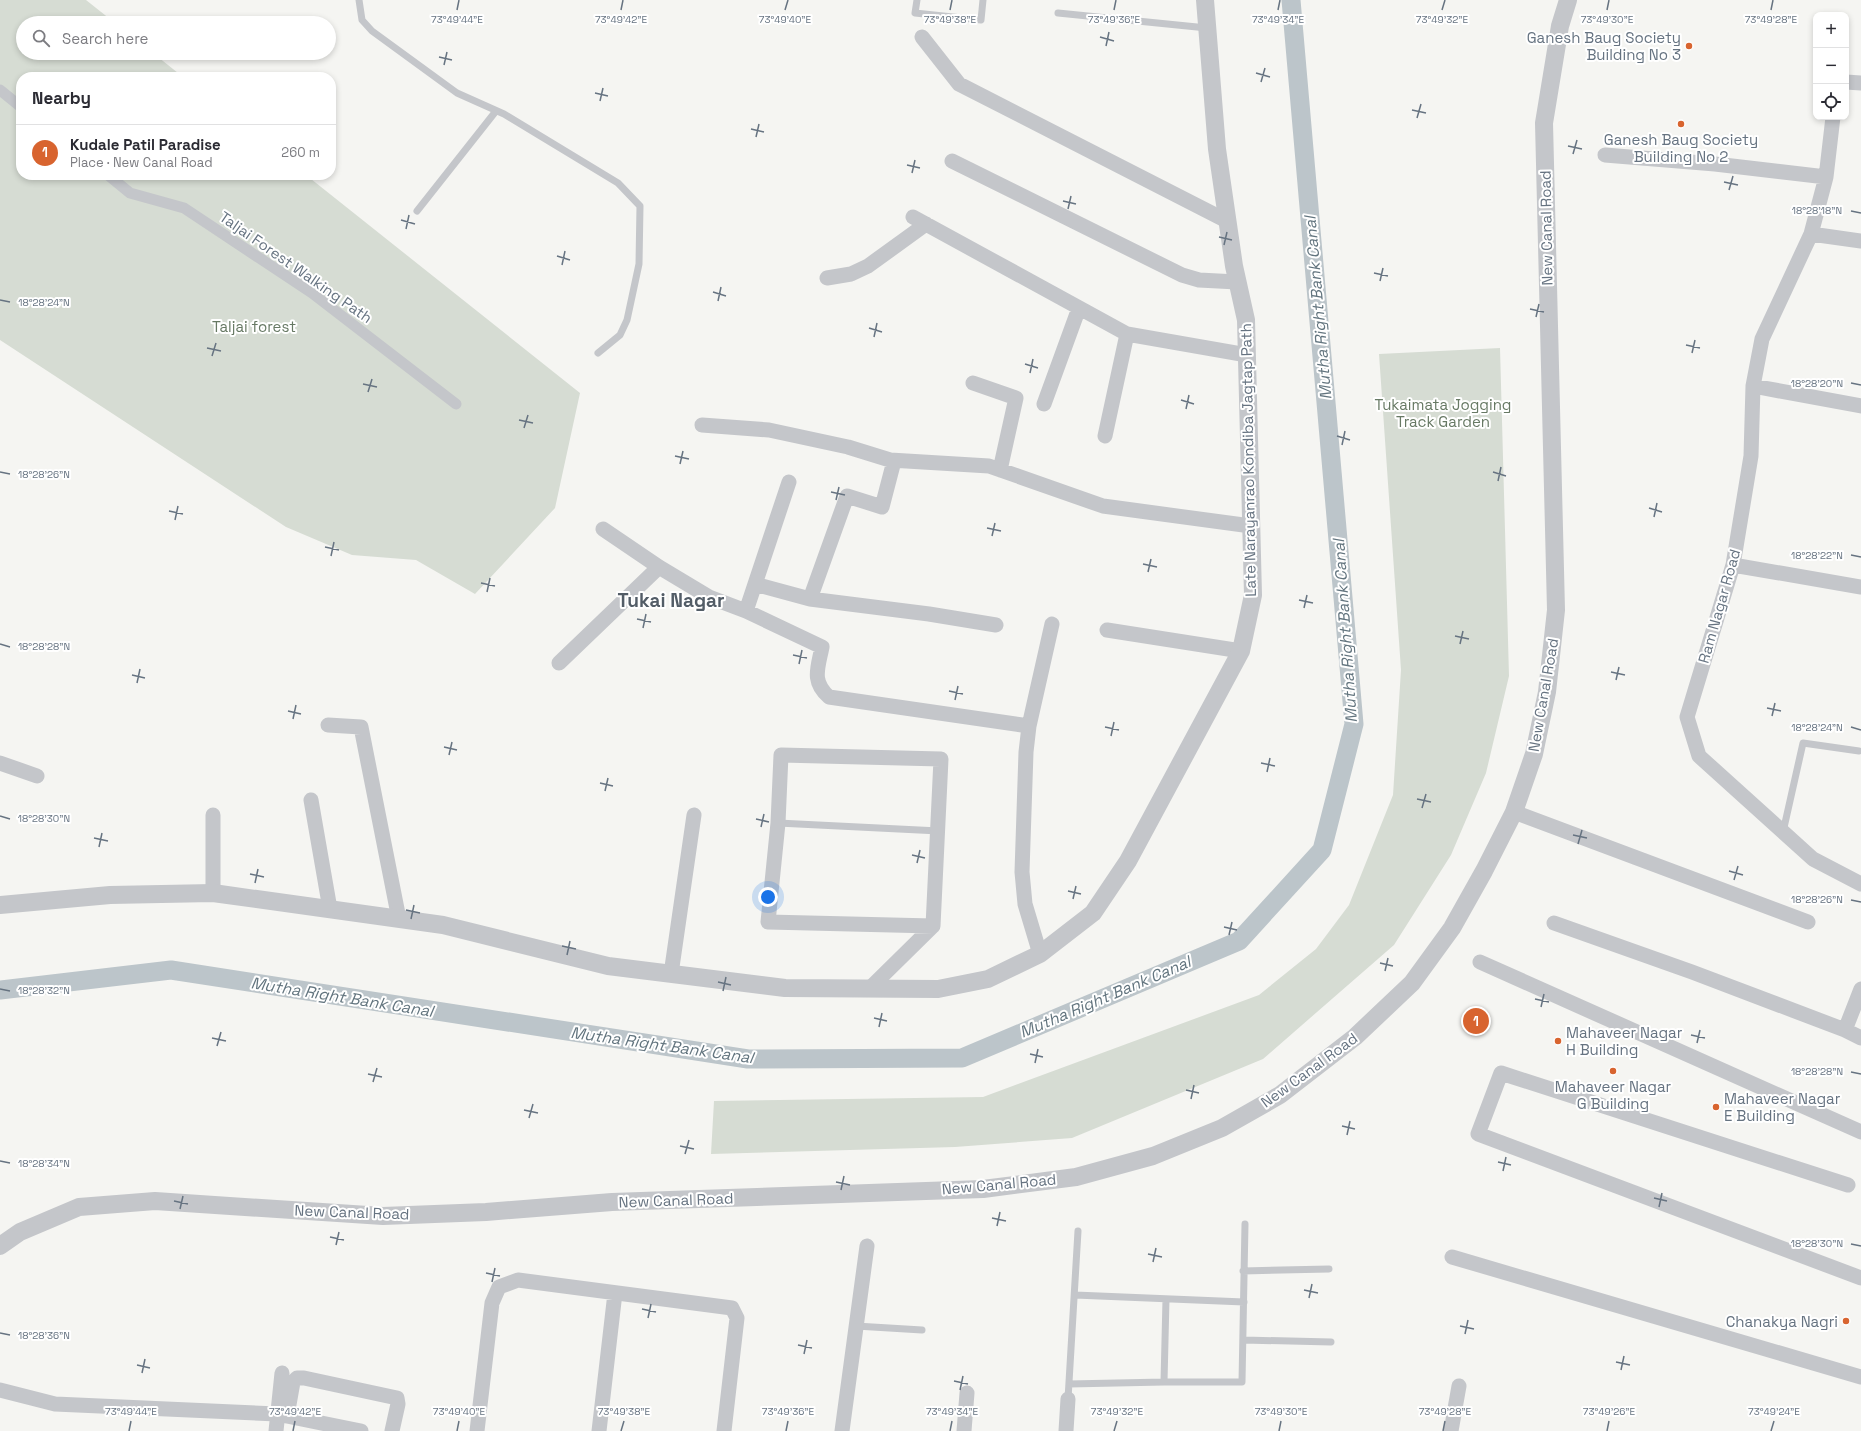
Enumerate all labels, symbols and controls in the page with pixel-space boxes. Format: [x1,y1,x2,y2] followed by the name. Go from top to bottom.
[1813,12,1849,120] map controls
[1813,12,1849,48] button: +
[431,13,483,26] text: 73°49'44"E
[595,13,647,26] text: 73°49'42"E
[759,13,812,26] text: 73°49'40"E
[924,13,977,26] text: 73°49'38"E
[1088,13,1141,26] text: 73°49'36"E
[1252,13,1304,26] text: 73°49'34"E
[1416,13,1469,26] text: 73°49'32"E
[1581,13,1634,26] text: 73°49'30"E
[1745,13,1798,26] text: 73°49'28"E
[16,16,336,60] search box
[30,27,52,49] icon: search
[1527,28,1681,64] place label: Ganesh Baug Society Building No 3
[62,29,148,48] text: Search here
[1684,41,1694,51] marker: Ganesh Baug Society Building No 3
[1813,48,1849,84] button: −
[1813,84,1849,120] button: locate
[32,87,91,109] text: Nearby
[1676,119,1686,129] marker: Ganesh Baug Society Building No 2
[1604,130,1758,166] place label: Ganesh Baug Society Building No 2
[70,135,221,154] text: Kudale Patil Paradise
[42,144,48,161] text: 1
[281,144,320,161] text: 260 m
[70,154,213,171] text: Place · New Canal Road
[1535,170,1557,286] street label: New Canal Road
[1792,204,1842,217] text: 18°28'18"N
[216,207,376,327] street label: Taljai Forest Walking Path
[1299,213,1336,401] water label: Mutha Right Bank Canal
[18,296,70,309] text: 18°28'24"N
[212,317,296,336] park label: Taljai forest
[1236,323,1260,597] street label: Late Narayanrao Kondiba Jagtap Path
[1791,377,1843,390] text: 18°28'20"N
[1375,395,1511,431] park label: Tukaimata Jogging Track Garden
[18,468,70,481] text: 18°28'26"N
[1328,536,1362,724] water label: Mutha Right Bank Canal
[1694,547,1744,665] street label: Ram Nagar Road
[1791,549,1843,562] text: 18°28'22"N
[617,588,725,613] district label: Tukai Nagar
[1524,637,1562,753] street label: New Canal Road
[18,640,70,653] text: 18°28'28"N
[1791,721,1843,734] text: 18°28'24"N
[18,812,70,825] text: 18°28'30"N
[758,887,778,907] your location
[1791,893,1843,906] text: 18°28'26"N
[1016,951,1196,1043] water label: Mutha Right Bank Canal
[249,972,437,1022] water label: Mutha Right Bank Canal
[18,984,70,997] text: 18°28'32"N
[1463,1006,1489,1036] pin: 1
[569,1022,757,1069] water label: Mutha Right Bank Canal
[1566,1023,1683,1059] place label: Mahaveer Nagar H Building
[1257,1029,1361,1111] street label: New Canal Road
[1553,1036,1563,1046] marker: Mahaveer Nagar H Building
[1791,1065,1843,1078] text: 18°28'28"N
[1608,1066,1618,1076] marker: Mahaveer Nagar G Building
[1555,1077,1672,1113] place label: Mahaveer Nagar G Building
[1724,1089,1841,1125] place label: Mahaveer Nagar E Building
[1711,1102,1721,1112] marker: Mahaveer Nagar E Building
[18,1157,70,1170] text: 18°28'34"N
[941,1170,1057,1198] street label: New Canal Road
[618,1188,734,1212] street label: New Canal Road
[294,1200,410,1224] street label: New Canal Road
[1791,1237,1843,1250] text: 18°28'30"N
[1726,1312,1838,1331] place label: Chanakya Nagri
[1841,1316,1851,1326] marker: Chanakya Nagri
[18,1329,70,1342] text: 18°28'36"N
[105,1405,157,1418] text: 73°49'44"E
[269,1405,321,1418] text: 73°49'42"E
[433,1405,486,1418] text: 73°49'40"E
[598,1405,651,1418] text: 73°49'38"E
[762,1405,815,1418] text: 73°49'36"E
[926,1405,978,1418] text: 73°49'34"E
[1091,1405,1144,1418] text: 73°49'32"E
[1255,1405,1308,1418] text: 73°49'30"E
[1419,1405,1472,1418] text: 73°49'28"E
[1583,1405,1636,1418] text: 73°49'26"E
[1748,1405,1800,1418] text: 73°49'24"E

